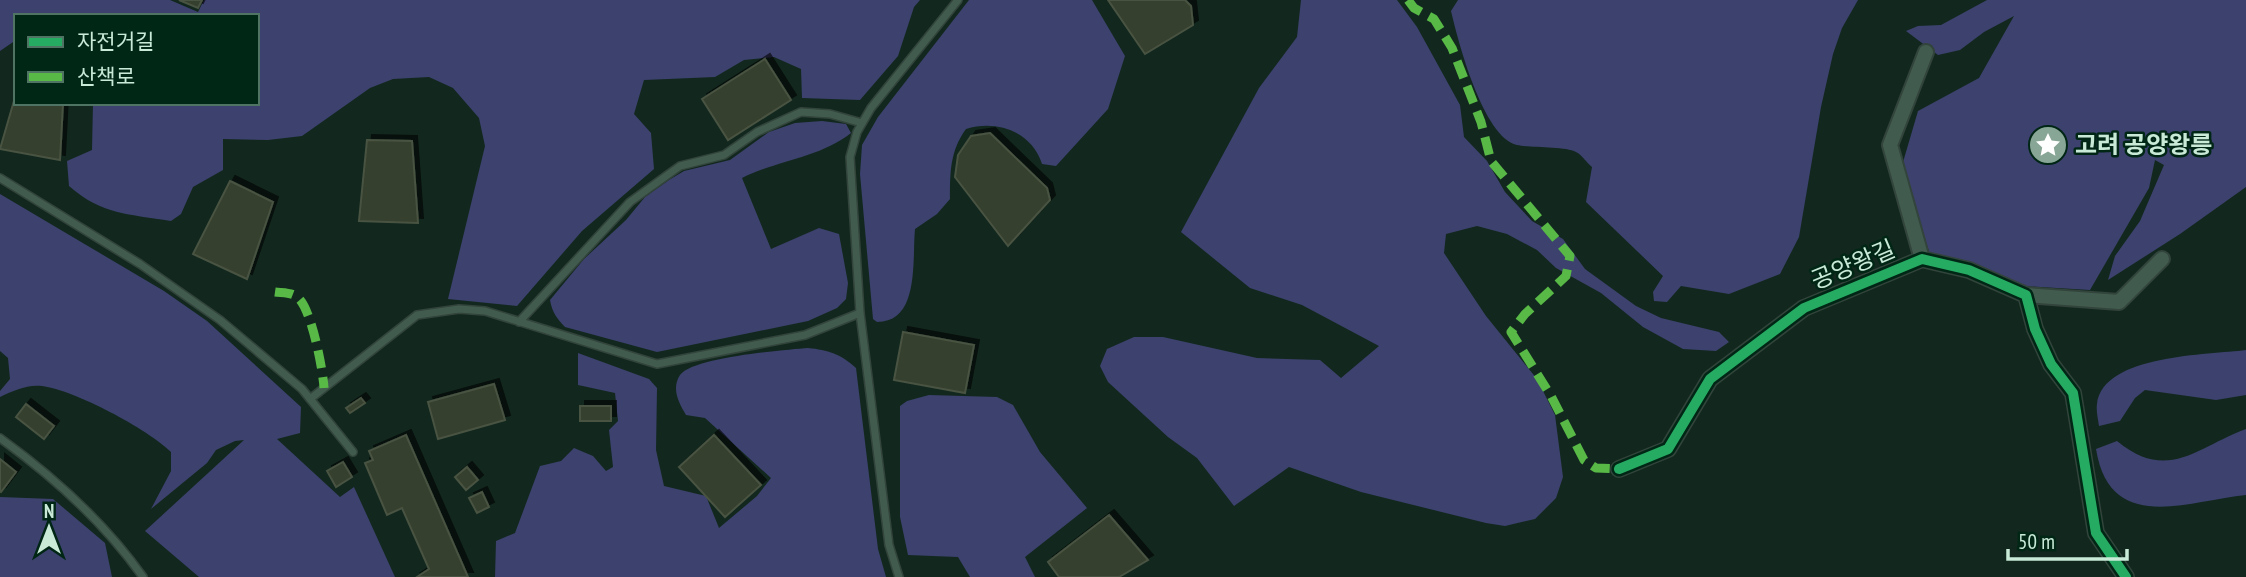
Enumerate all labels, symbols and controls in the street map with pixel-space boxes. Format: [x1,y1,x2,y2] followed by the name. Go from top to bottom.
[14,14,259,105] legend
[77,28,154,55] text: 자전거길
[77,63,135,90] text: 산책로
[2027,124,2069,166] place icon: 고려 공양왕릉
[2075,129,2212,160] place label: 고려 공양왕릉
[1806,233,1900,296] street label: 공양왕길
[14,493,84,563] north arrow
[44,499,54,523] text: N
[2008,518,2127,562] scale bar
[2018,528,2055,555] text: 50 m

